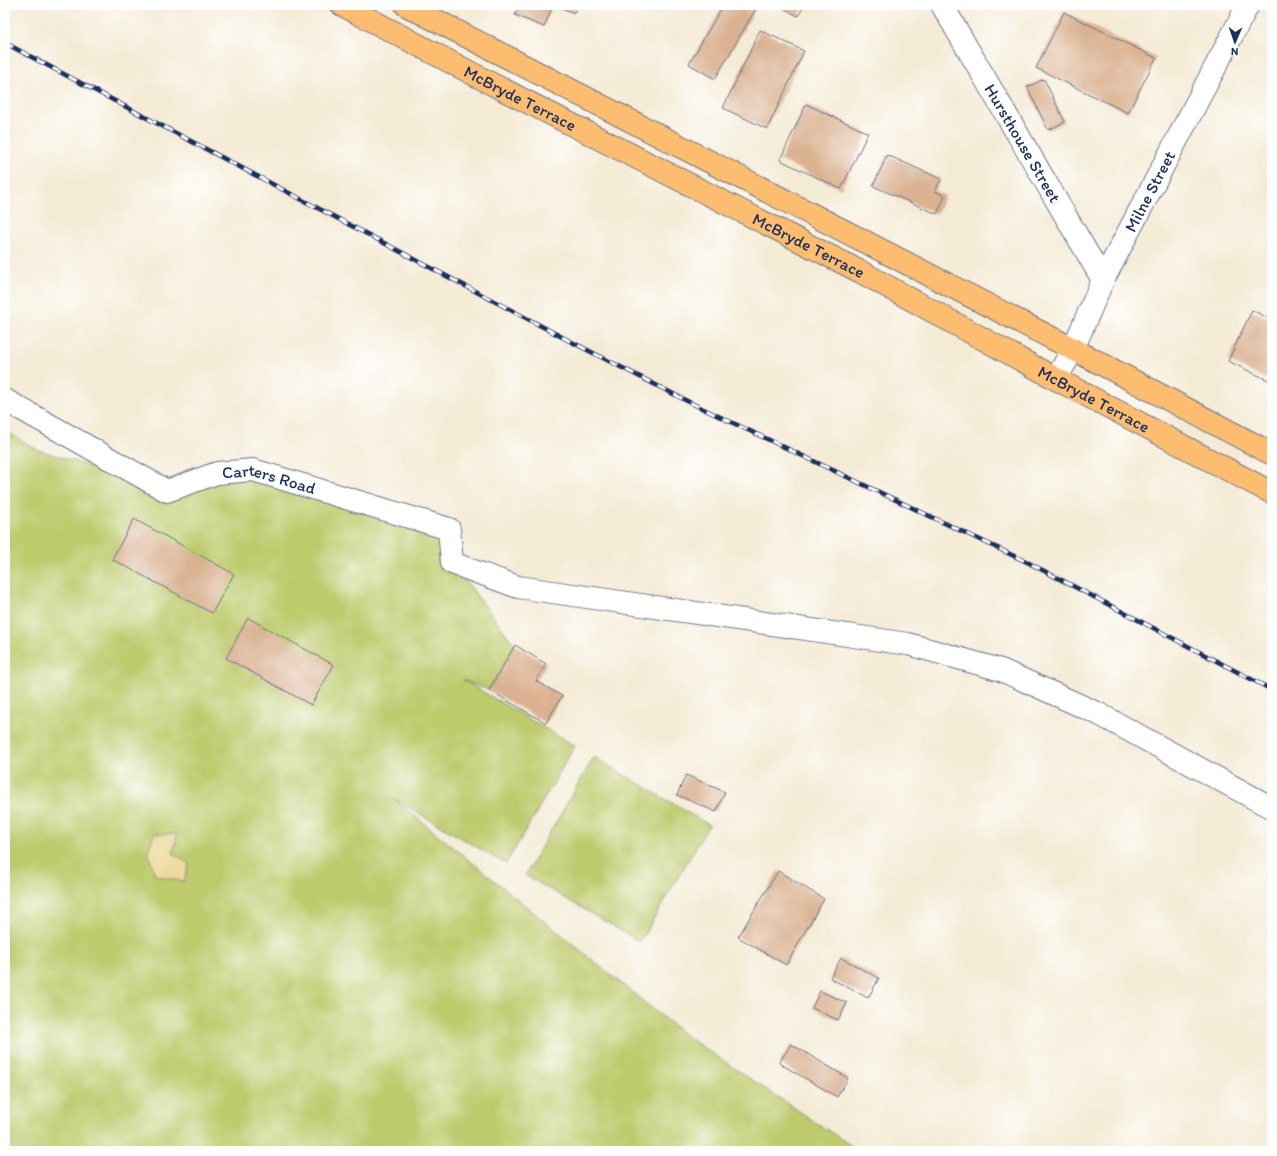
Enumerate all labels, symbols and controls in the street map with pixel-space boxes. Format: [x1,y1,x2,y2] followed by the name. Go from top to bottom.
[1215,22,1255,62] north arrow
[1231,45,1239,58] text: N
[461,61,580,135] street label: McBryde Terrace
[980,80,1066,207] street label: Hursthouse Street
[1120,147,1180,235] street label: Milne Street
[749,208,868,282] street label: McBryde Terrace
[1035,361,1153,437] street label: McBryde Terrace
[221,460,318,498] street label: Carters Road

